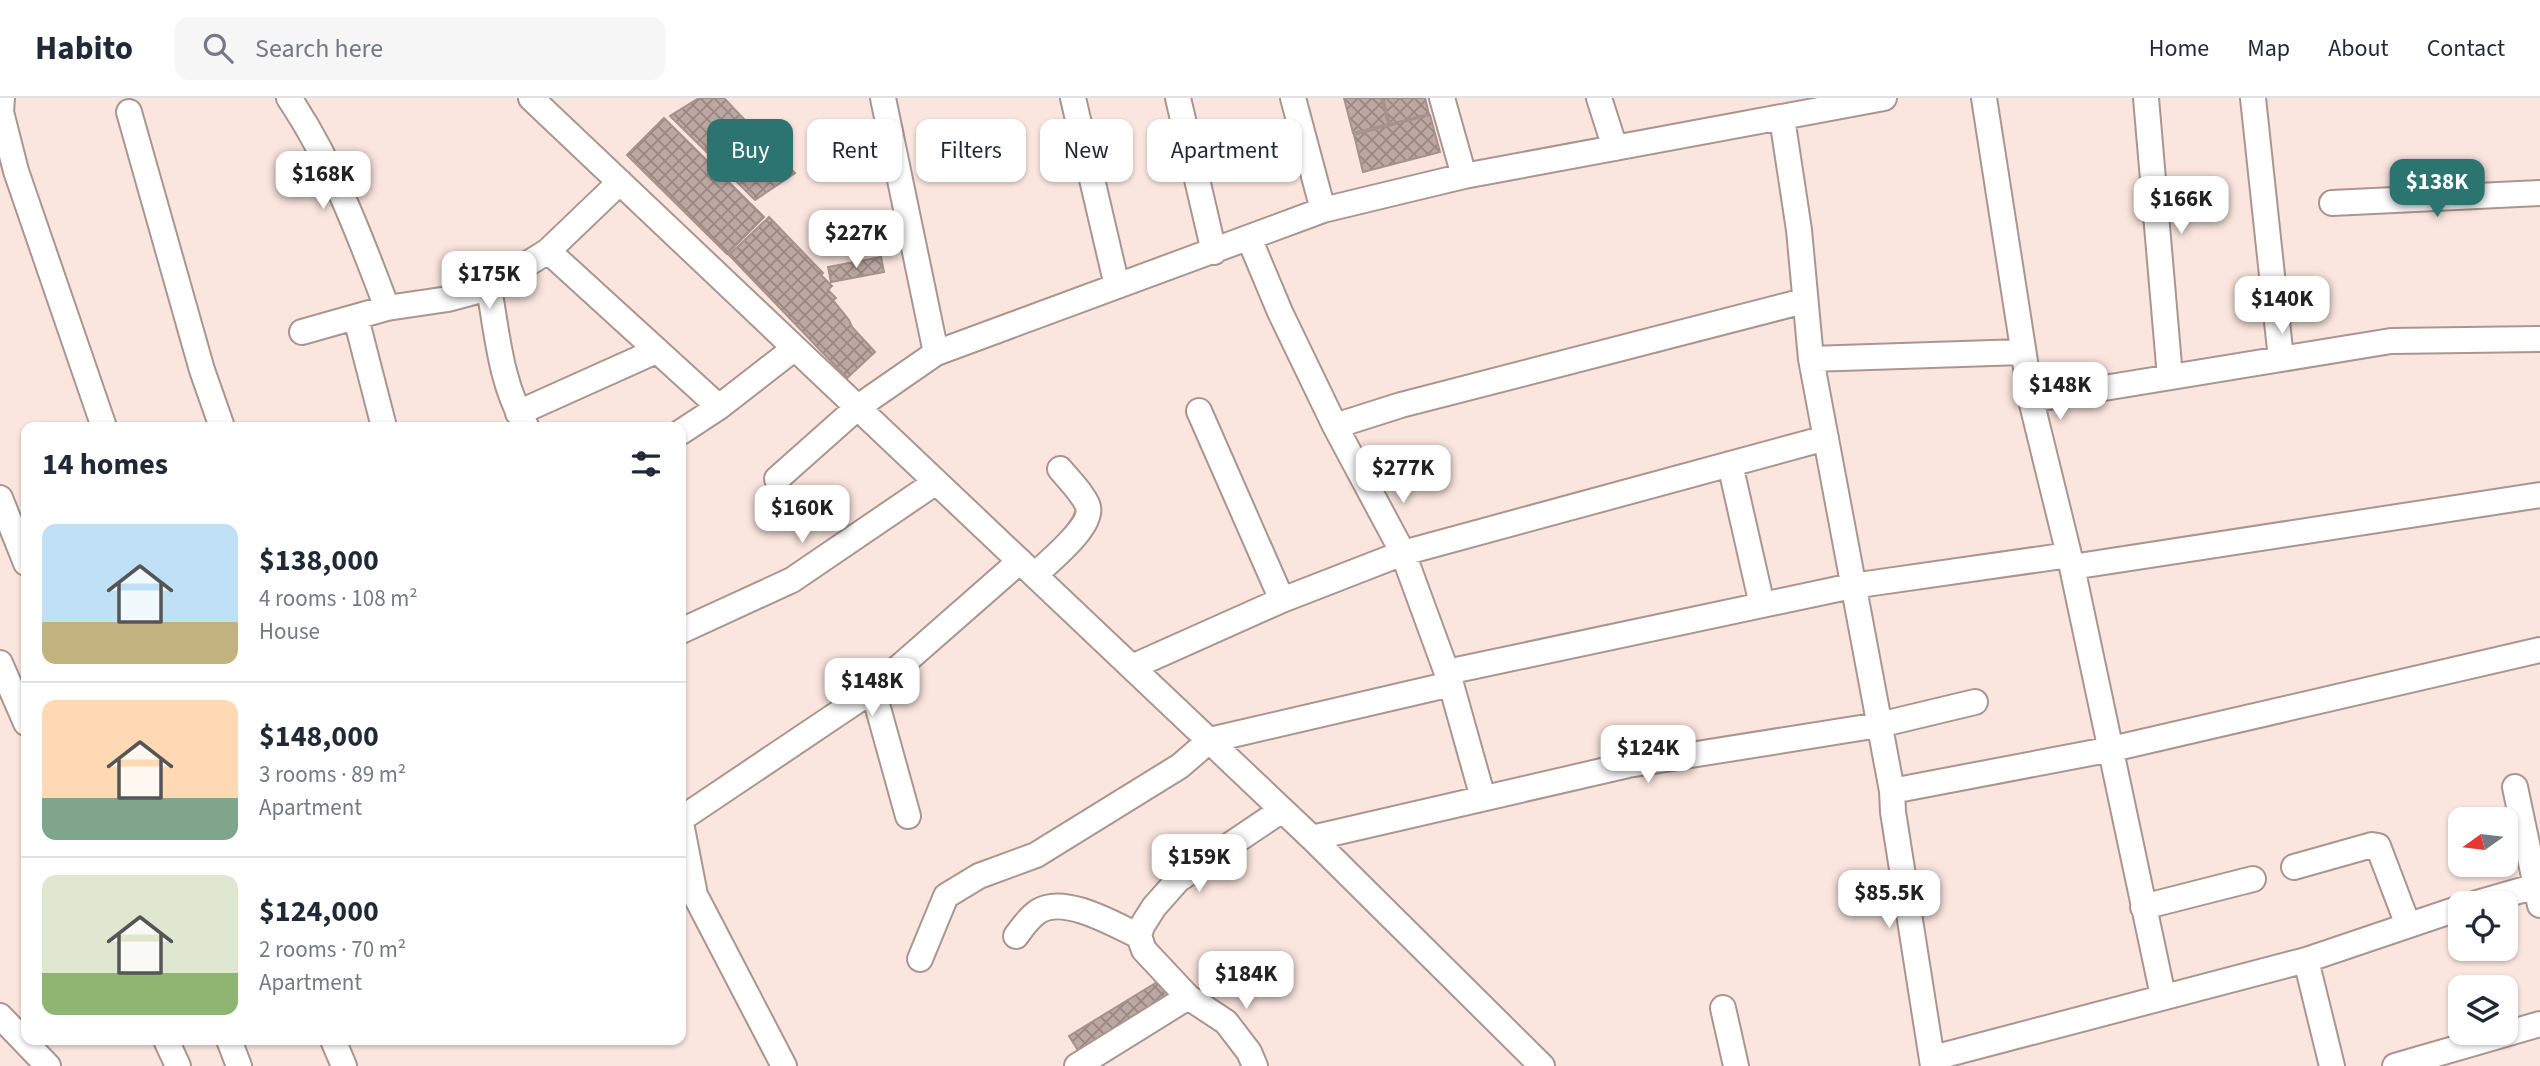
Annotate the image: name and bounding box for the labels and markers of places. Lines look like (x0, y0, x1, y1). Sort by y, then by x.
pin: $168K (274, 152, 372, 211)
pin: $138K (2388, 159, 2486, 219)
pin: $166K (2132, 176, 2230, 236)
pin: $227K (807, 211, 905, 270)
pin: $175K (440, 252, 538, 311)
pin: $140K (2233, 276, 2331, 336)
pin: $148K (2011, 362, 2109, 422)
pin: $277K (1354, 446, 1452, 505)
pin: $160K (753, 486, 851, 545)
pin: $148K (823, 658, 921, 718)
pin: $124K (1599, 726, 1697, 785)
pin: $159K (1150, 834, 1248, 894)
pin: $85.5K (1832, 870, 1946, 930)
pin: $184K (1197, 951, 1295, 1011)

